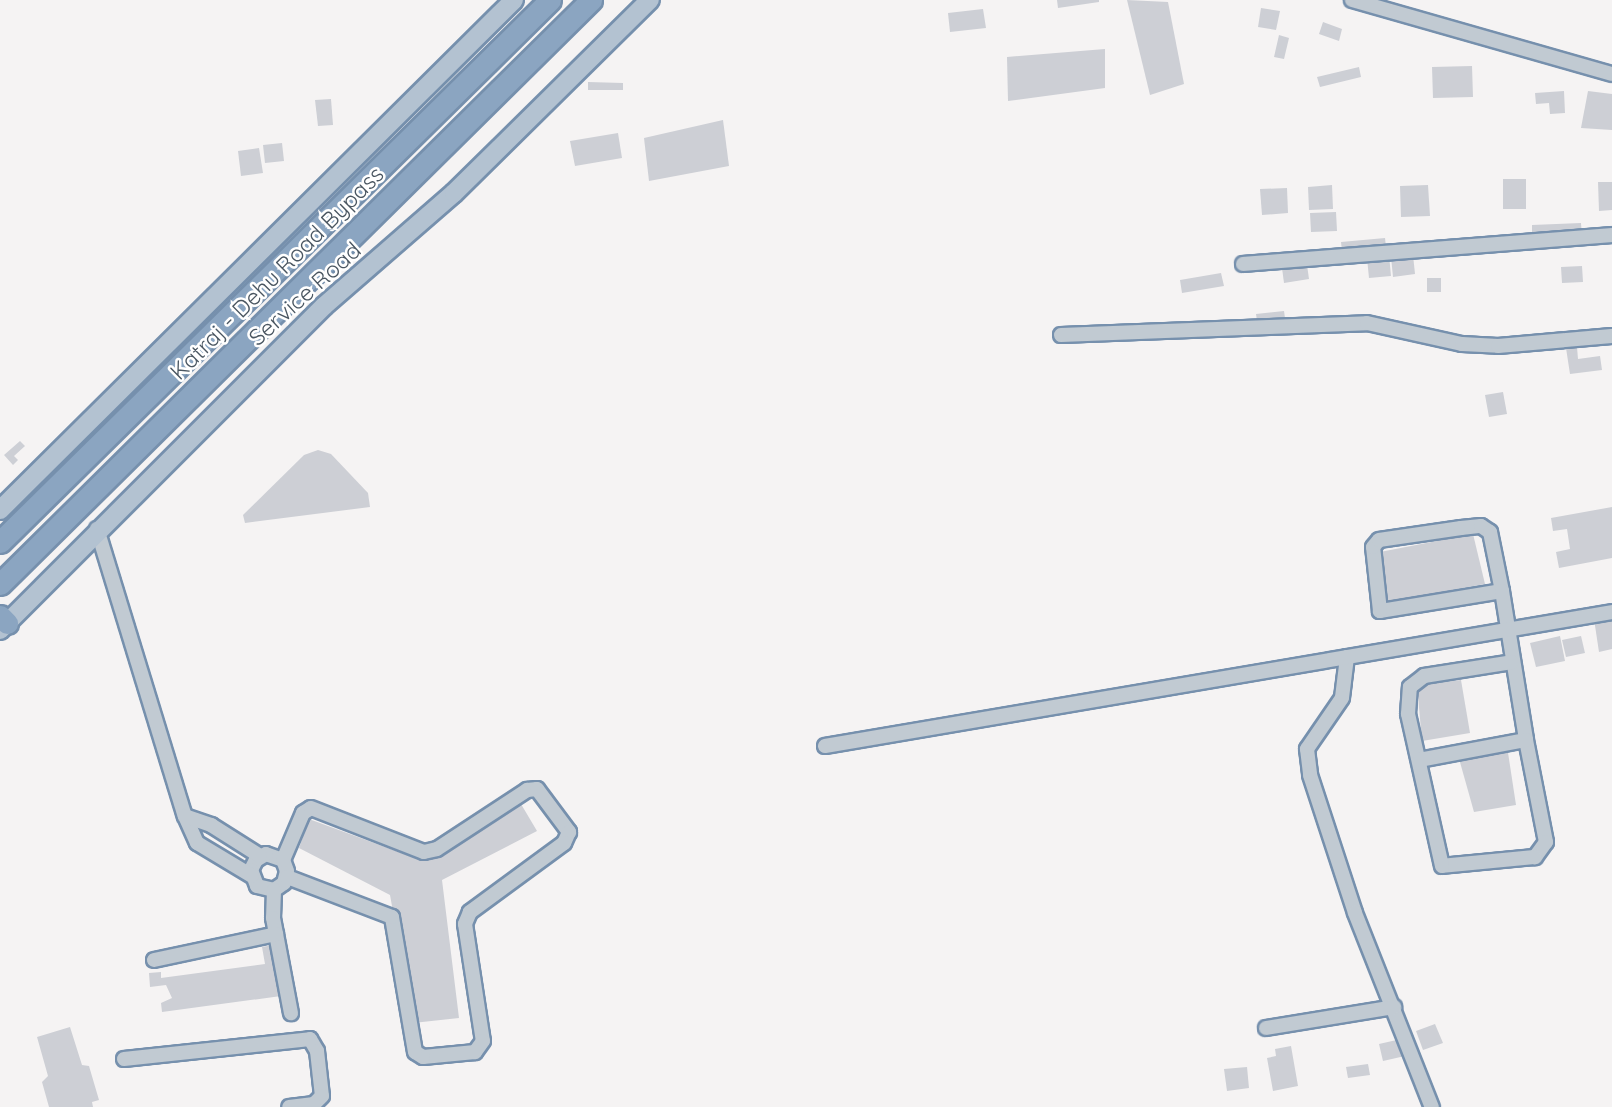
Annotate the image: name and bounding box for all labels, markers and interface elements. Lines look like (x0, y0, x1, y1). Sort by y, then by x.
street label: Katraj - Dehu Road Bypass (165, 161, 389, 385)
street label: Service Road (243, 236, 367, 352)

